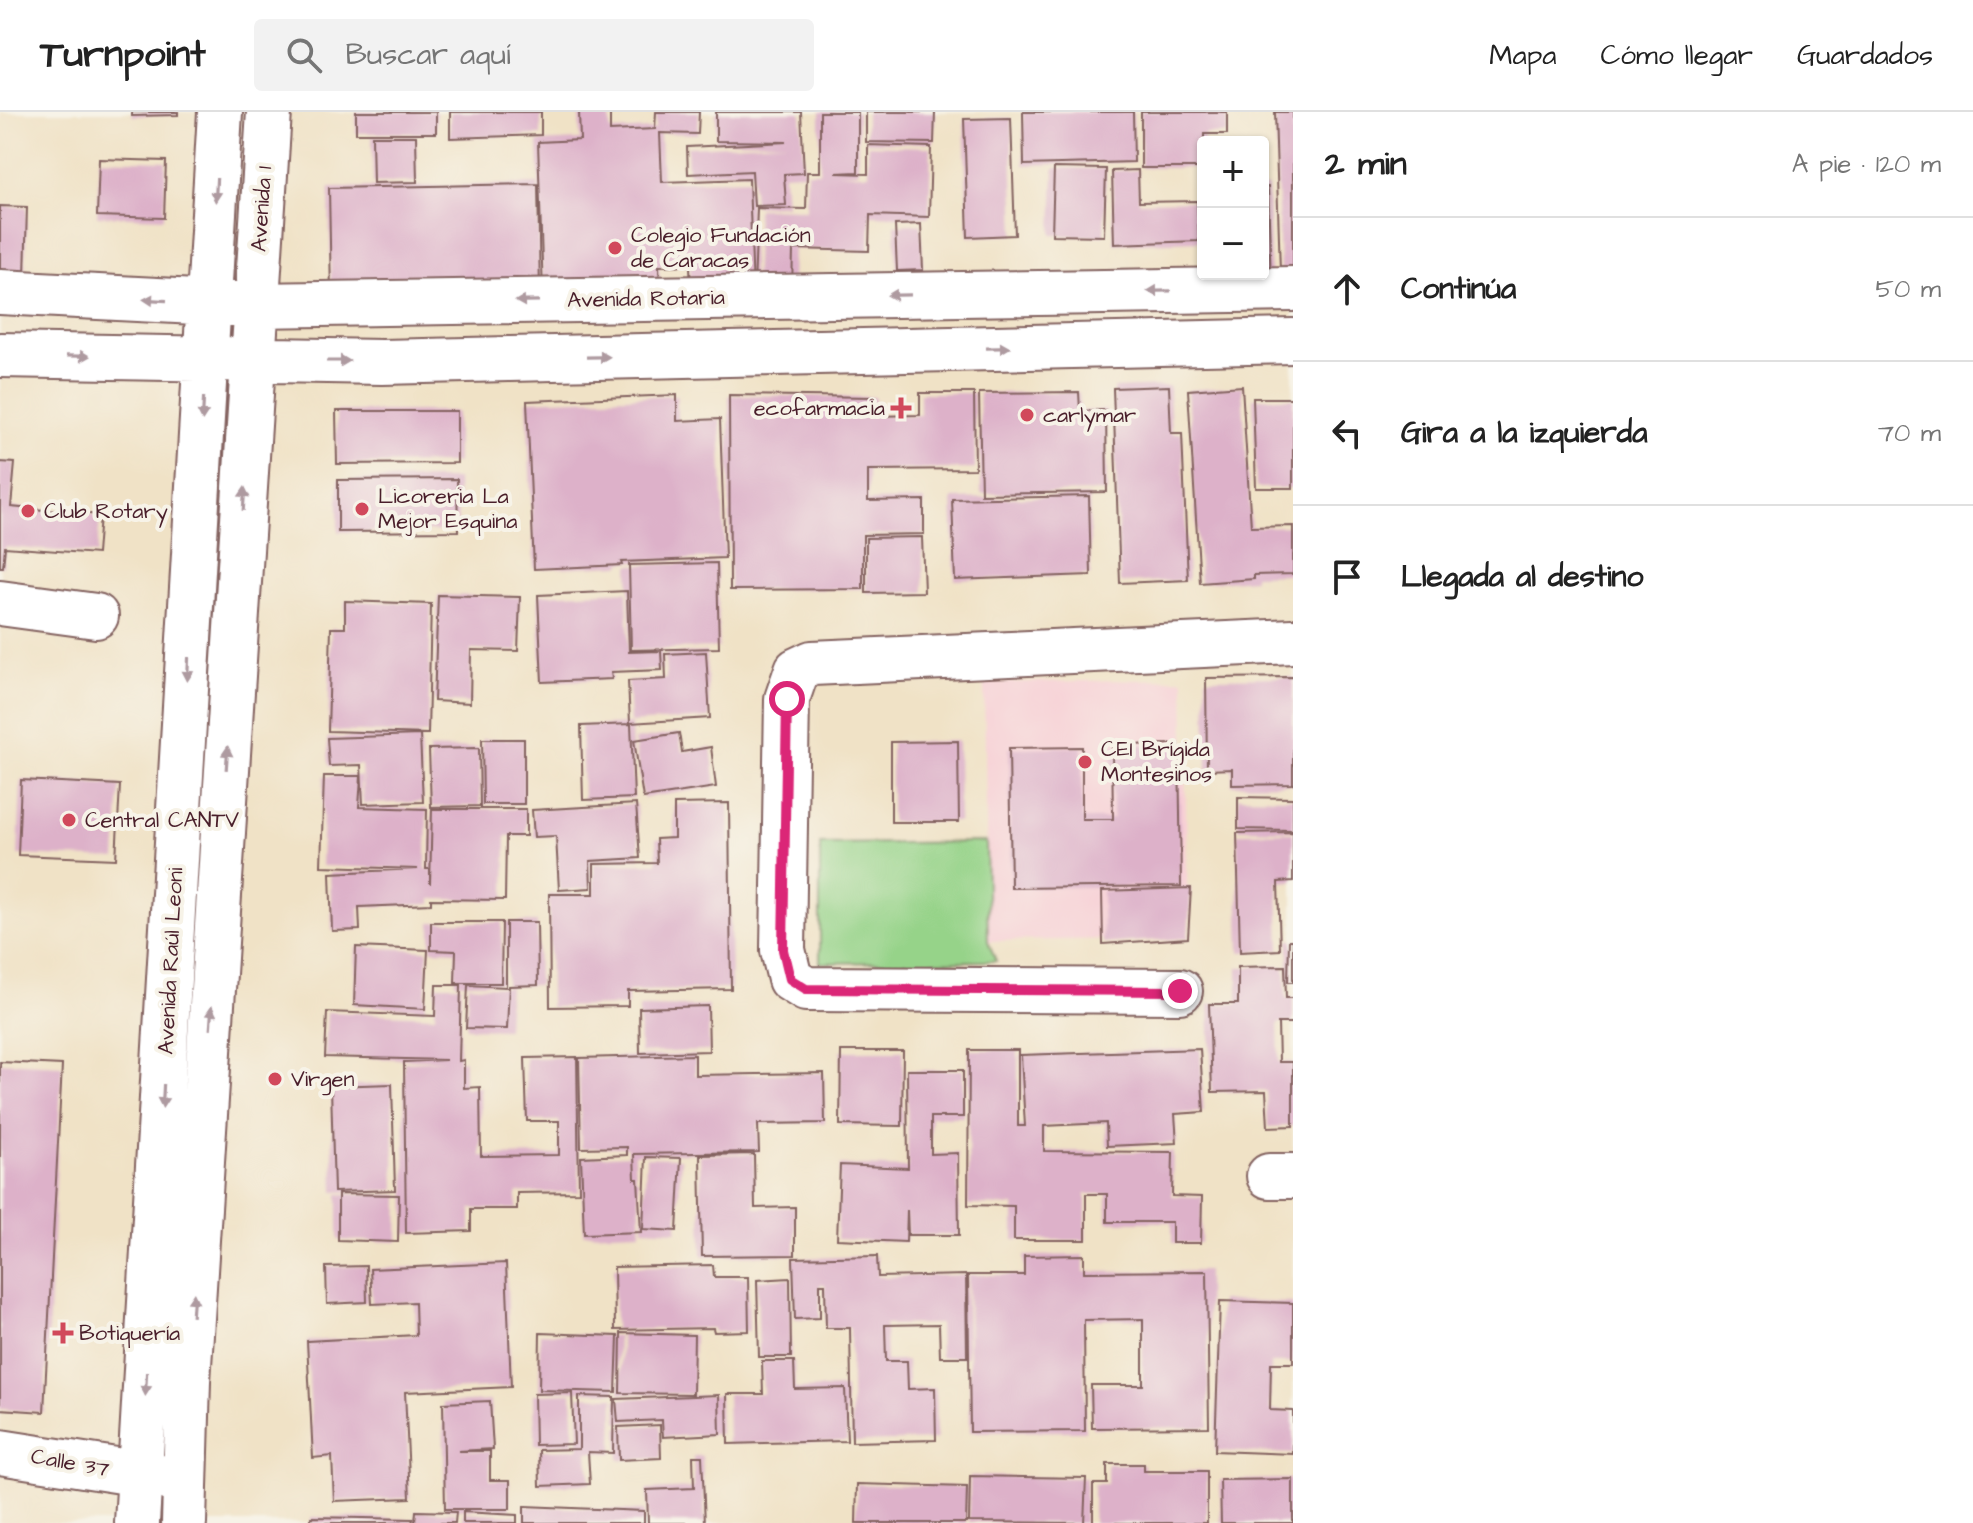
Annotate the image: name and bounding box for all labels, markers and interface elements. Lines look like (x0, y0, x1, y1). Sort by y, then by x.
search box (254, 19, 814, 91)
text: Turnpoint (40, 29, 206, 81)
icon: search (282, 33, 326, 77)
text: Buscar aquí (346, 34, 510, 76)
text: Mapa (1489, 36, 1557, 75)
text: Cómo llegar (1601, 36, 1753, 75)
text: Guardados (1797, 36, 1933, 75)
map controls (1197, 136, 1269, 280)
button: + (1197, 136, 1269, 208)
text: 2 min (1325, 140, 1407, 188)
text: A pie · 120 m (1792, 146, 1941, 182)
street label: Avenida 1 (244, 165, 280, 253)
one-way arrow (209, 178, 222, 203)
button: − (1197, 208, 1269, 280)
place label: Colegio Fundación de Caracas (631, 220, 811, 276)
marker: Colegio Fundación de Caracas (606, 239, 624, 257)
icon: ahead (1325, 267, 1369, 311)
text: Continúa (1401, 268, 1516, 310)
text: 50 m (1876, 271, 1941, 307)
street label: Avenida Rotaria (567, 282, 725, 316)
one-way arrow (1146, 285, 1171, 297)
one-way arrow (886, 289, 911, 301)
one-way arrow (142, 294, 167, 307)
one-way arrow (514, 295, 539, 307)
one-way arrow (986, 341, 1011, 354)
one-way arrow (66, 350, 91, 362)
one-way arrow (586, 350, 611, 363)
one-way arrow (326, 355, 351, 368)
place label: ecofarmacia (754, 393, 885, 424)
one-way arrow (196, 397, 209, 422)
marker: ecofarmacia (892, 399, 910, 417)
place label: carlymar (1043, 400, 1136, 432)
marker: carlymar (1018, 406, 1036, 424)
icon: left (1325, 411, 1369, 455)
text: Gira a la izquierda (1401, 412, 1647, 454)
text: 70 m (1878, 415, 1941, 451)
place label: Licoreria La Mejor Esquina (378, 481, 517, 537)
one-way arrow (238, 486, 251, 511)
place label: Club Rotary (44, 496, 168, 528)
marker: Licoreria La Mejor Esquina (353, 500, 371, 518)
marker: Club Rotary (19, 502, 37, 520)
icon: arrive (1325, 555, 1369, 599)
text: Llegada al destino (1401, 556, 1643, 598)
one-way arrow (181, 657, 194, 682)
route start (769, 681, 805, 717)
place label: CEI Brígida Montesinos (1101, 734, 1212, 790)
one-way arrow (221, 745, 234, 770)
marker: CEI Brígida Montesinos (1076, 753, 1094, 771)
place label: Central CANTV (85, 805, 239, 836)
marker: Central CANTV (60, 811, 78, 829)
street label: Avenida Raúl Leoni (151, 867, 191, 1055)
route end (1162, 973, 1198, 1009)
one-way arrow (205, 1005, 218, 1030)
place label: Virgen (291, 1064, 355, 1096)
marker: Virgen (266, 1070, 284, 1088)
one-way arrow (156, 1084, 169, 1109)
one-way arrow (187, 1292, 200, 1317)
place label: Botiquería (79, 1318, 180, 1349)
marker: Botiquería (54, 1324, 72, 1342)
one-way arrow (139, 1372, 152, 1397)
street label: Calle 37 (28, 1441, 112, 1485)

